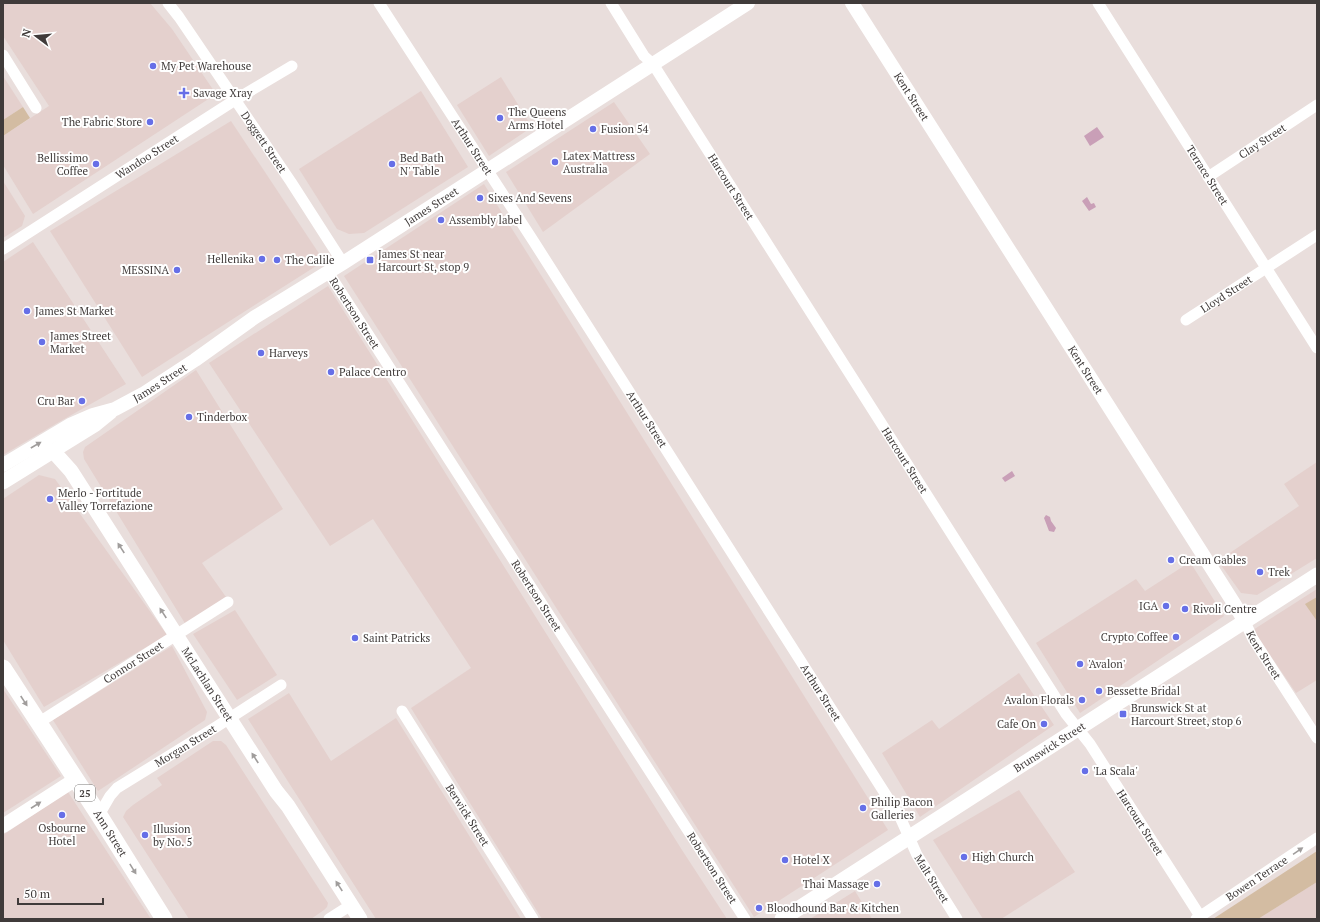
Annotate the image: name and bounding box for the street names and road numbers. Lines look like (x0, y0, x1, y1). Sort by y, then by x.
street label: Kent Street (891, 70, 932, 124)
street label: Doggett Street (238, 109, 290, 176)
street label: Arthur Street (448, 115, 496, 178)
street label: Clay Street (1236, 121, 1288, 162)
street label: Wandoo Street (113, 131, 181, 182)
street label: Terrace Street (1183, 143, 1232, 208)
street label: Harcourt Street (705, 151, 757, 222)
street label: James Street (402, 184, 461, 229)
street label: Lloyd Street (1198, 272, 1255, 316)
street label: Robertson Street (326, 275, 383, 352)
street label: Kent Street (1065, 343, 1106, 397)
street label: James Street (131, 360, 189, 405)
street label: Arthur Street (623, 388, 670, 450)
street label: Harcourt Street (879, 425, 931, 496)
street label: Robertson Street (508, 557, 565, 634)
street label: Kent Street (1243, 629, 1284, 682)
street label: Connor Street (101, 638, 166, 687)
street label: McLachlan Street (179, 645, 237, 724)
street label: Arthur Street (797, 661, 844, 724)
street label: Brunswick Street (1011, 719, 1088, 775)
street label: Morgan Street (152, 722, 219, 770)
street label: Berwick Street (443, 781, 492, 849)
road number: 25 (75, 785, 95, 801)
street label: Harcourt Street (1114, 787, 1166, 858)
street label: Ann Street (90, 807, 130, 859)
street label: Robertson Street (684, 830, 740, 906)
street label: Malt Street (911, 852, 952, 906)
street label: Bowen Terrace (1223, 852, 1291, 904)

